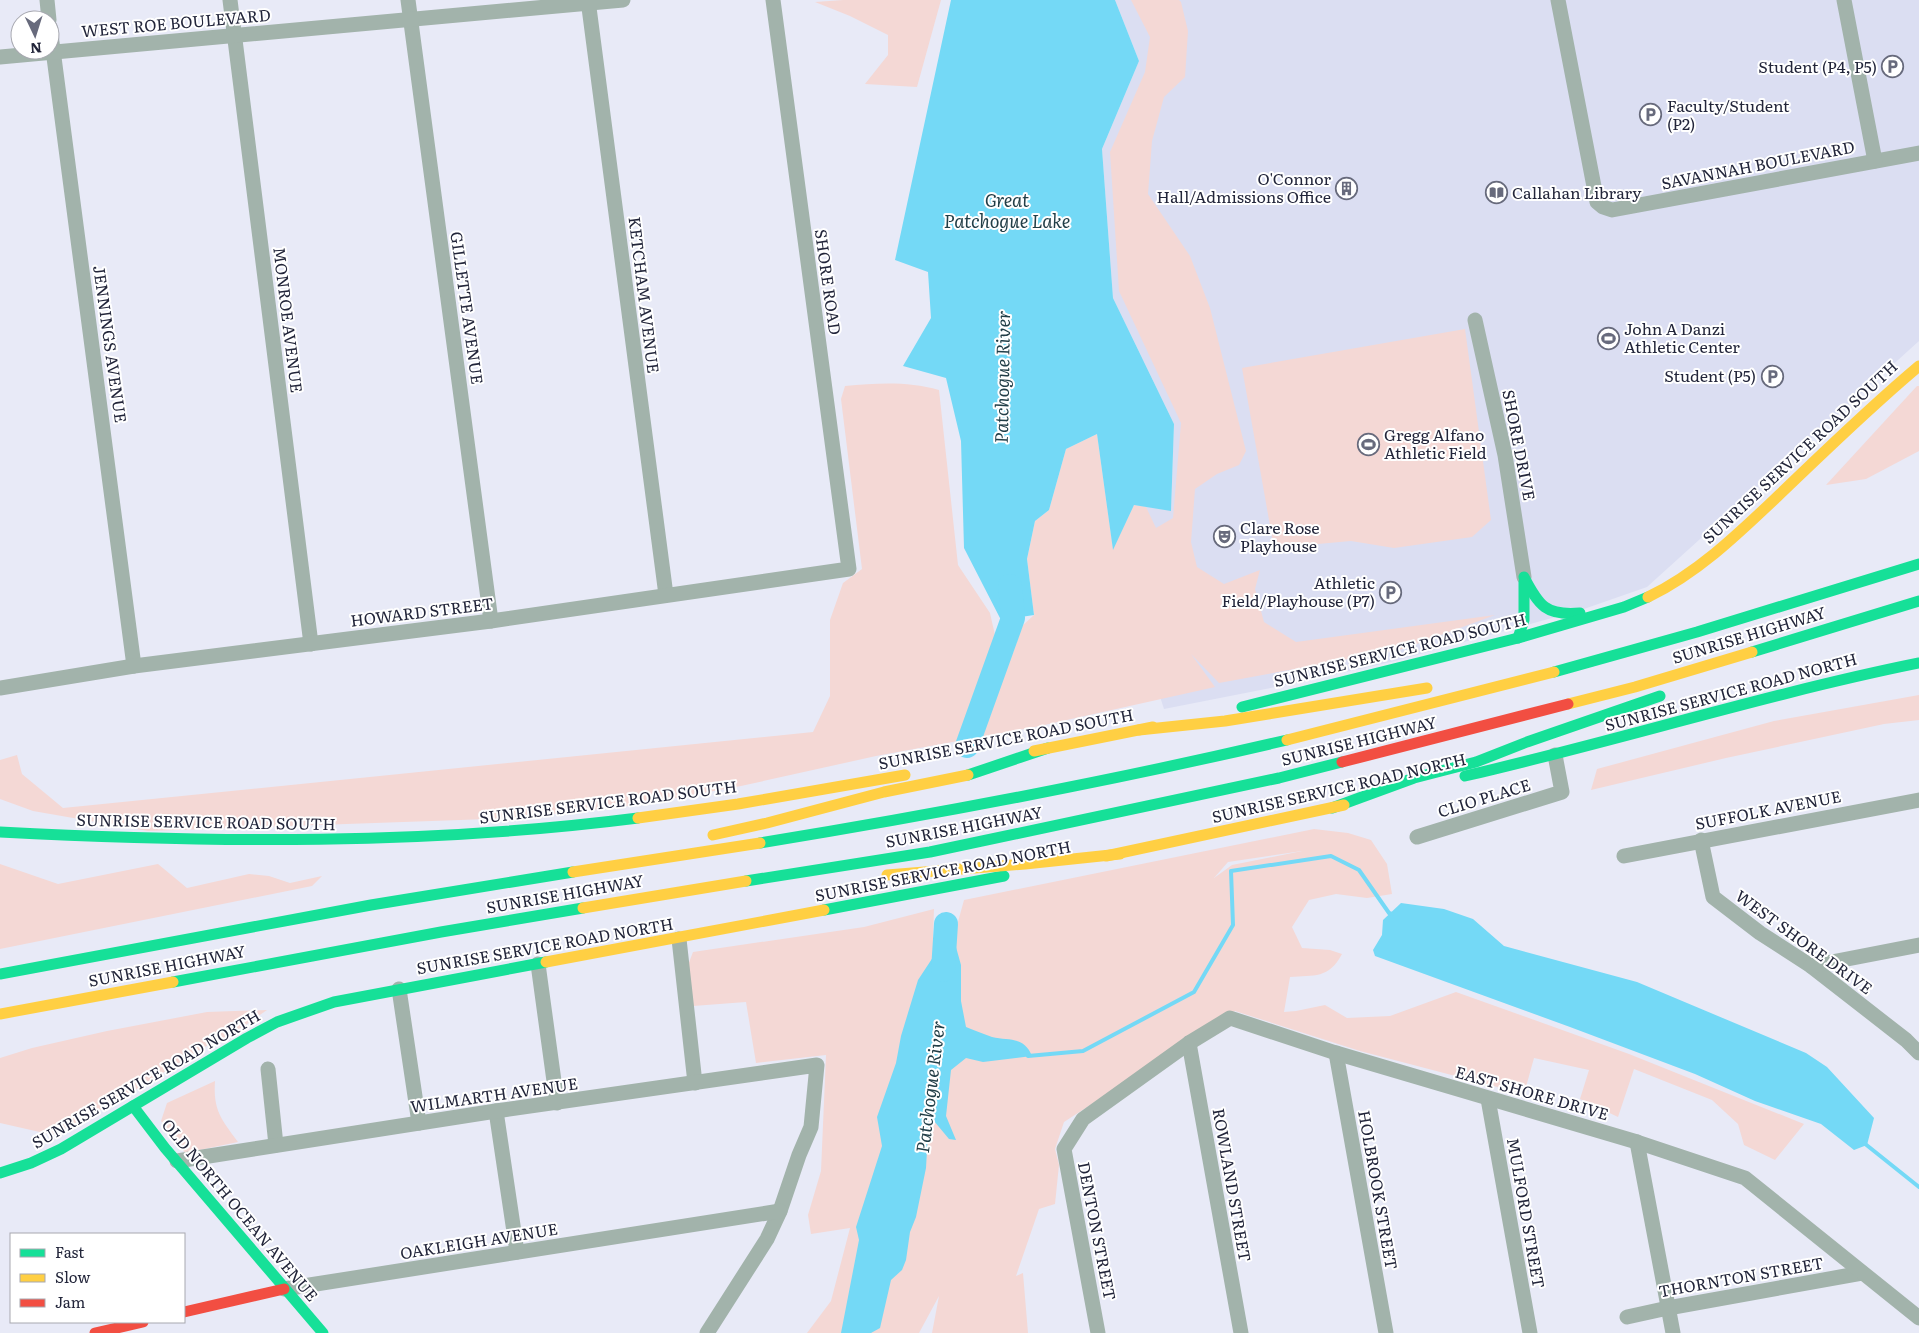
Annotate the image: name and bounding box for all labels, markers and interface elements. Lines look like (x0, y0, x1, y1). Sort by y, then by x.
street label: WEST ROE BOULEVARD (80, 2, 272, 42)
north arrow (10, 10, 60, 60)
text: N (29, 39, 43, 59)
place label: Student (P4, P5) (1758, 54, 1877, 78)
parking icon: Student (P4, P5) (1881, 55, 1905, 79)
place label: Faculty/Student (P2) (1667, 93, 1790, 135)
parking icon: Faculty/Student (P2) (1639, 103, 1663, 127)
street label: SAVANNAH BOULEVARD (1659, 133, 1857, 195)
place label: O'Connor Hall/Admissions Office (1157, 166, 1331, 208)
building icon: O'Connor Hall/Admissions Office (1335, 176, 1359, 200)
place label: Callahan Library (1512, 180, 1642, 204)
library icon: Callahan Library (1484, 181, 1508, 205)
water label: Great Patchogue Lake (944, 186, 1070, 234)
street label: KETCHAM AVENUE (623, 215, 667, 375)
street label: SHORE ROAD (810, 227, 848, 336)
street label: GILLETTE AVENUE (445, 230, 491, 386)
street label: MONROE AVENUE (268, 246, 310, 394)
street label: JENNINGS AVENUE (88, 264, 134, 424)
water label: Patchogue River (987, 310, 1016, 444)
place label: John A Danzi Athletic Center (1624, 316, 1740, 358)
sports icon: John A Danzi Athletic Center (1596, 326, 1620, 350)
street label: SUNRISE SERVICE ROAD SOUTH (1696, 354, 1902, 548)
place label: Student (P5) (1664, 363, 1756, 387)
parking icon: Student (P5) (1760, 364, 1784, 388)
street label: SHORE DRIVE (1497, 387, 1542, 502)
place label: Gregg Alfano Athletic Field (1384, 422, 1487, 464)
sports icon: Gregg Alfano Athletic Field (1356, 432, 1380, 456)
place label: Clare Rose Playhouse (1240, 515, 1320, 557)
theatre icon: Clare Rose Playhouse (1212, 525, 1236, 549)
place label: Athletic Field/Playhouse (P7) (1221, 570, 1375, 612)
parking icon: Athletic Field/Playhouse (P7) (1379, 580, 1403, 604)
street label: HOWARD STREET (349, 590, 495, 632)
street label: SUNRISE HIGHWAY (1669, 599, 1829, 669)
street label: SUNRISE SERVICE ROAD SOUTH (1271, 606, 1529, 692)
street label: SUNRISE SERVICE ROAD NORTH (1602, 646, 1860, 736)
street label: SUNRISE SERVICE ROAD SOUTH (876, 701, 1135, 775)
street label: SUNRISE HIGHWAY (1278, 709, 1440, 771)
street label: SUNRISE SERVICE ROAD NORTH (1209, 746, 1468, 828)
street label: CLIO PLACE (1434, 772, 1533, 823)
street label: SUNRISE SERVICE ROAD SOUTH (478, 773, 738, 829)
street label: SUFFOLK AVENUE (1693, 783, 1843, 835)
street label: SUNRISE HIGHWAY (883, 799, 1045, 853)
street label: SUNRISE SERVICE ROAD SOUTH (76, 807, 336, 835)
street label: SUNRISE SERVICE ROAD NORTH (813, 833, 1073, 907)
street label: SUNRISE HIGHWAY (484, 867, 646, 919)
street label: WEST SHORE DRIVE (1731, 883, 1878, 999)
street label: SUNRISE SERVICE ROAD NORTH (415, 911, 675, 979)
street label: SUNRISE HIGHWAY (86, 938, 248, 992)
street label: SUNRISE SERVICE ROAD NORTH (27, 1003, 264, 1154)
water label: Patchogue River (908, 1019, 951, 1154)
street label: EAST SHORE DRIVE (1453, 1059, 1612, 1125)
street label: WILMARTH AVENUE (408, 1070, 579, 1118)
street label: ROWLAND STREET (1208, 1106, 1258, 1264)
street label: HOLBROOK STREET (1353, 1108, 1405, 1272)
street label: OLD NORTH OCEAN AVENUE (157, 1113, 325, 1306)
street label: MULFORD STREET (1502, 1136, 1552, 1290)
street label: DENTON STREET (1073, 1160, 1123, 1302)
street label: OAKLEIGH AVENUE (398, 1216, 559, 1264)
legend (10, 1233, 185, 1323)
text: Fast (55, 1240, 84, 1263)
street label: THORNTON STREET (1656, 1250, 1825, 1302)
text: Slow (55, 1265, 90, 1288)
text: Jam (55, 1290, 86, 1313)

